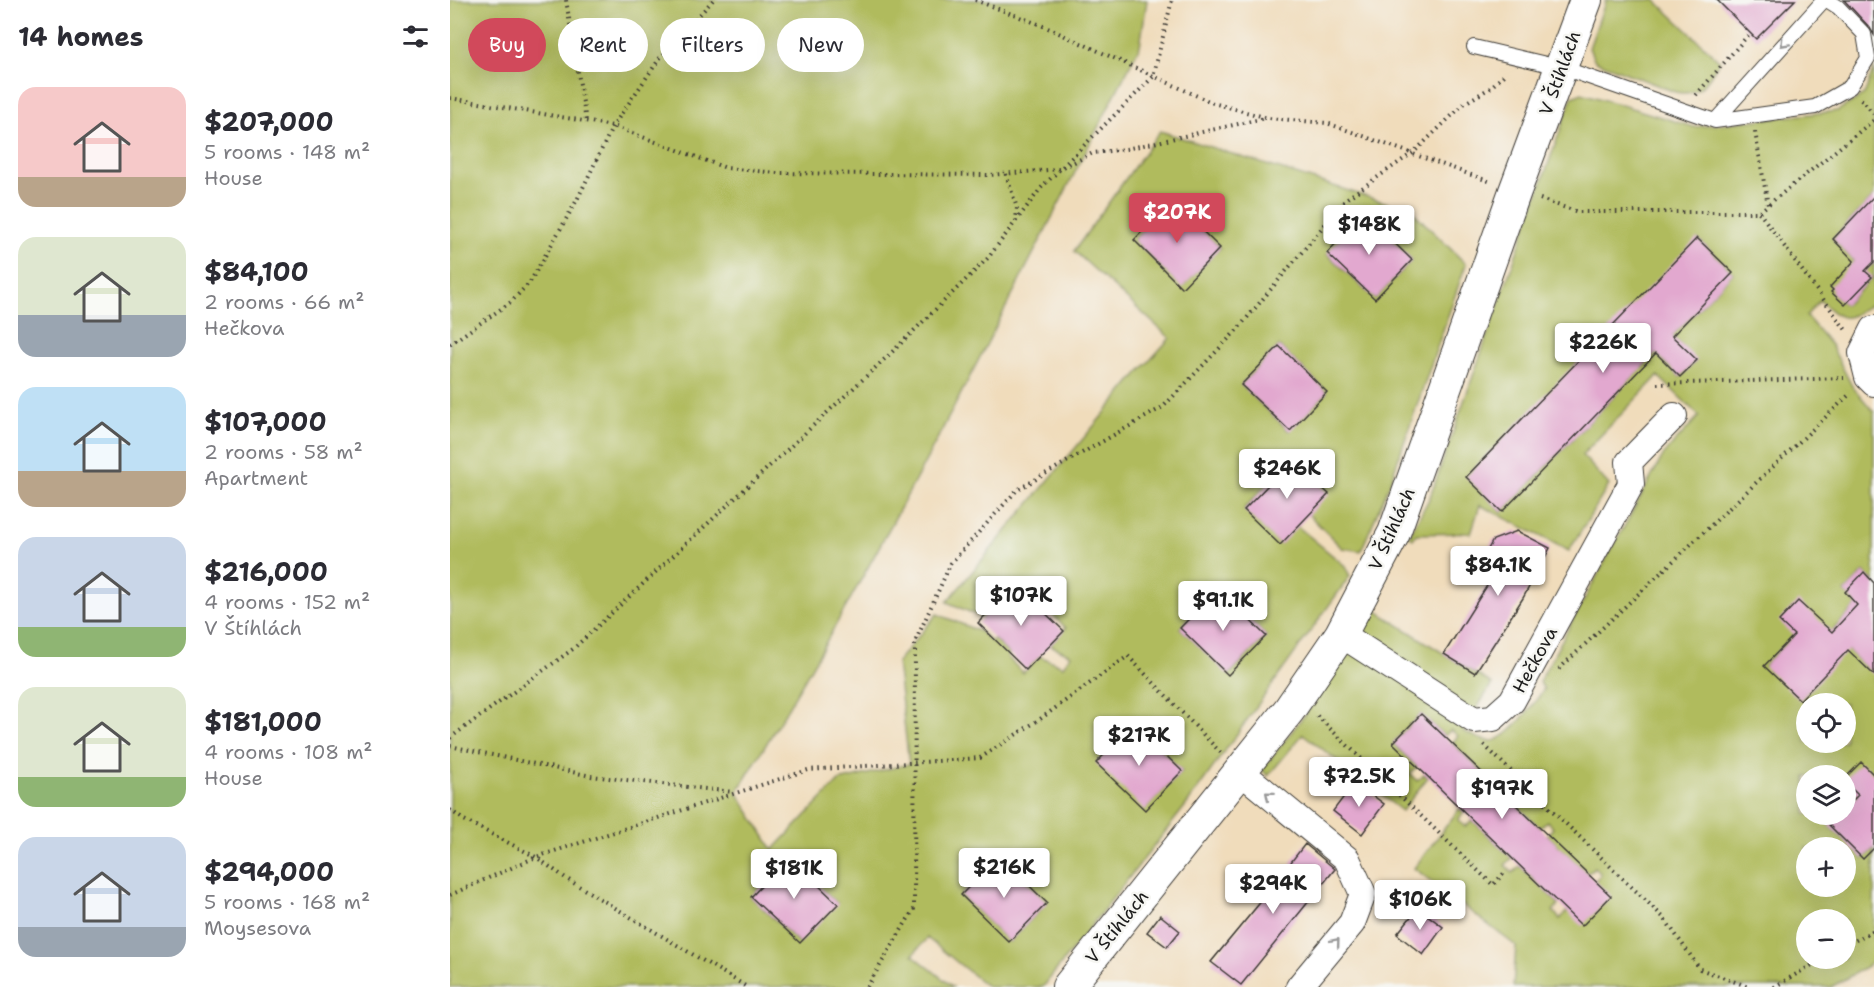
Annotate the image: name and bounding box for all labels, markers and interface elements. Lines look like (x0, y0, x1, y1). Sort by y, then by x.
chip: Buy (468, 18, 546, 72)
chip: Rent (558, 18, 648, 72)
chip: Filters (660, 18, 765, 72)
chip: New (777, 18, 864, 72)
text: 14 homes (18, 19, 144, 54)
icon: filters (399, 20, 432, 53)
street label: V Štíhlách (1534, 27, 1586, 119)
one-way arrow (1781, 35, 1792, 46)
text: $207,000 (204, 104, 334, 139)
icon: home (66, 111, 138, 183)
text: 5 rooms · 148 m² (204, 139, 370, 165)
text: House (204, 165, 263, 191)
pin: $207K (1135, 193, 1219, 244)
text: $207K (1143, 199, 1211, 225)
pin: $148K (1327, 205, 1411, 256)
text: $148K (1337, 211, 1401, 237)
text: $84,100 (204, 254, 309, 289)
icon: home (66, 261, 138, 333)
text: 2 rooms · 66 m² (204, 289, 365, 315)
text: Hečkova (204, 315, 284, 341)
pin: $226K (1561, 323, 1645, 374)
text: $226K (1569, 329, 1637, 355)
text: $107,000 (204, 404, 327, 439)
icon: home (66, 411, 138, 483)
text: 2 rooms · 58 m² (204, 439, 363, 465)
pin: $246K (1245, 449, 1329, 500)
text: $246K (1253, 455, 1321, 481)
text: Apartment (204, 465, 308, 491)
street label: V Štíhlách (1363, 484, 1421, 574)
pin: $84.1K (1449, 546, 1547, 597)
text: $84.1K (1464, 552, 1532, 578)
text: $216,000 (204, 554, 328, 589)
icon: home (66, 561, 138, 633)
pin: $107K (979, 576, 1063, 627)
pin: $91.1K (1174, 581, 1272, 632)
text: $107K (990, 582, 1052, 608)
text: $91.1K (1192, 587, 1254, 613)
text: 4 rooms · 152 m² (204, 589, 370, 615)
text: V Štíhlách (204, 615, 302, 641)
street label: Hečkova (1507, 623, 1563, 697)
map controls (1796, 693, 1856, 969)
button: locate (1796, 693, 1856, 753)
text: $181,000 (204, 704, 322, 739)
icon: home (66, 711, 138, 783)
pin: $217K (1097, 716, 1181, 767)
text: $217K (1108, 722, 1170, 748)
text: 4 rooms · 108 m² (204, 739, 373, 765)
pin: $72.5K (1310, 757, 1408, 808)
text: $72.5K (1323, 763, 1395, 789)
text: House (204, 765, 263, 791)
button: layers (1796, 765, 1856, 825)
pin: $197K (1460, 769, 1544, 820)
text: $197K (1470, 775, 1534, 801)
one-way arrow (1265, 791, 1276, 802)
button: + (1796, 837, 1856, 897)
pin: $216K (962, 848, 1046, 899)
pin: $181K (752, 849, 836, 900)
text: $294,000 (204, 854, 334, 889)
text: $216K (973, 854, 1035, 880)
text: $181K (765, 855, 823, 881)
icon: home (66, 861, 138, 933)
pin: $294K (1231, 864, 1315, 915)
text: $294K (1239, 870, 1307, 896)
pin: $106K (1378, 880, 1462, 931)
street label: V Štíhlách (1080, 885, 1154, 969)
text: $106K (1388, 886, 1452, 912)
text: 5 rooms · 168 m² (204, 889, 370, 915)
button: − (1796, 909, 1856, 969)
text: Moysesova (204, 915, 311, 941)
one-way arrow (1329, 938, 1340, 949)

